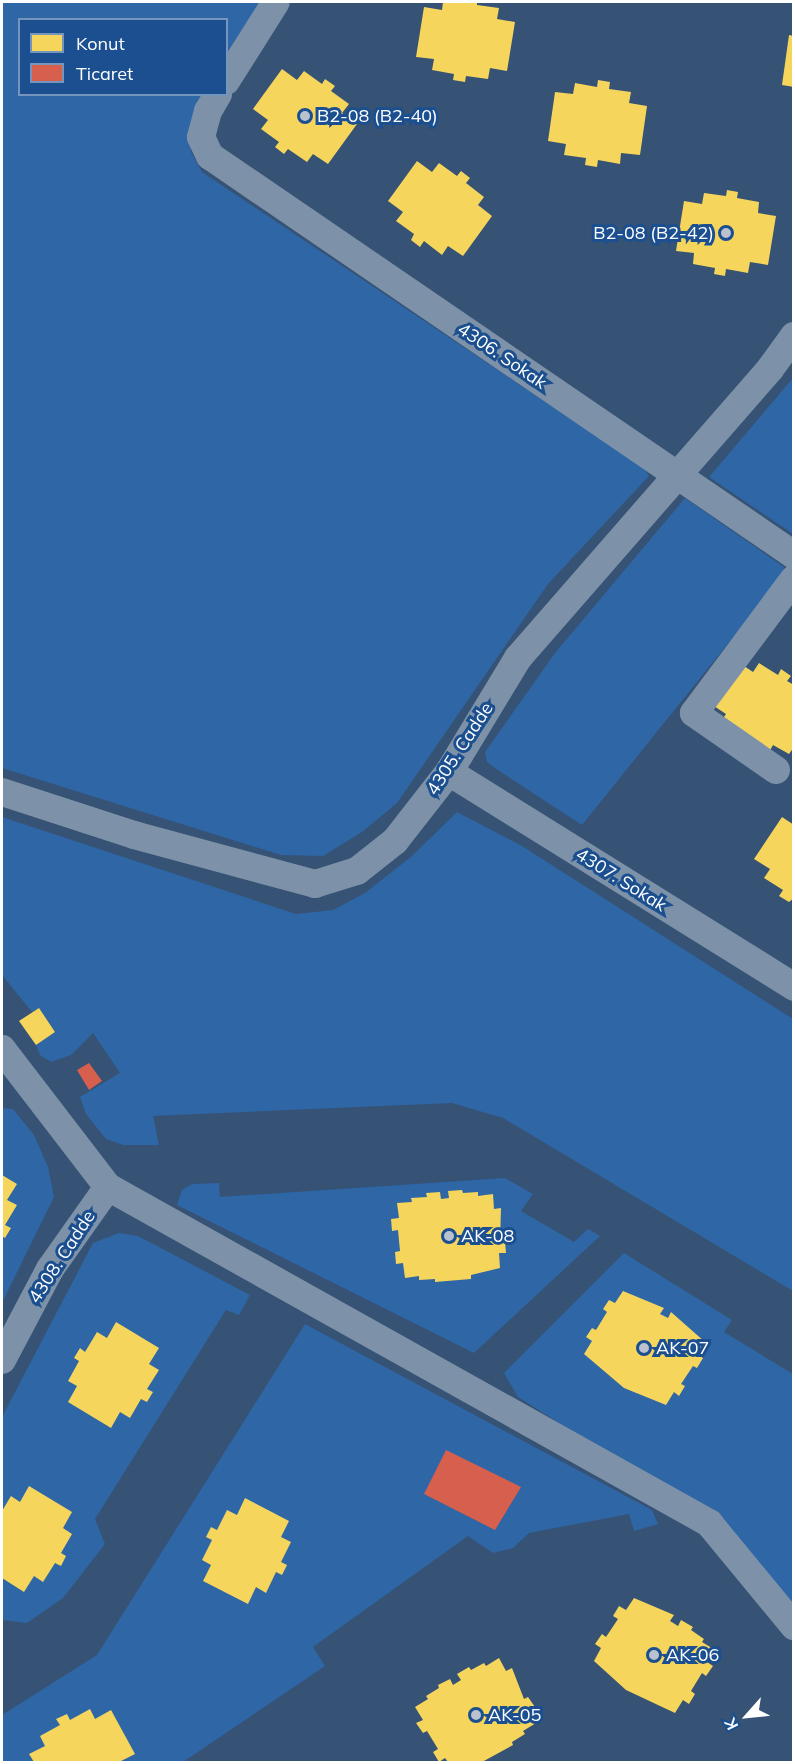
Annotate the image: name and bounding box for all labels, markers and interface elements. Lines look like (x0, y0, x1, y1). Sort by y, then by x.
legend (18, 18, 228, 96)
text: Konut (76, 32, 125, 55)
text: Ticaret (76, 62, 133, 85)
place label: B2-08 (B2-40) (317, 105, 438, 127)
marker: B2-08 (B2-40) (298, 109, 312, 123)
place label: B2-08 (B2-42) (593, 222, 714, 244)
marker: B2-08 (B2-42) (719, 226, 733, 240)
street label: 4306. Sokak (453, 318, 551, 394)
street label: 4305. Cadde (422, 699, 498, 799)
street label: 4307. Sokak (572, 844, 670, 916)
street label: 4308. Cadde (24, 1207, 100, 1307)
place label: AK-08 (461, 1225, 514, 1247)
marker: AK-08 (442, 1229, 456, 1243)
place label: AK-07 (656, 1337, 709, 1359)
marker: AK-07 (637, 1341, 651, 1355)
place label: AK-06 (666, 1644, 719, 1666)
marker: AK-06 (647, 1648, 661, 1662)
north arrow (717, 1686, 777, 1746)
place label: AK-05 (488, 1704, 541, 1726)
marker: AK-05 (469, 1708, 483, 1722)
text: K (720, 1715, 742, 1733)

